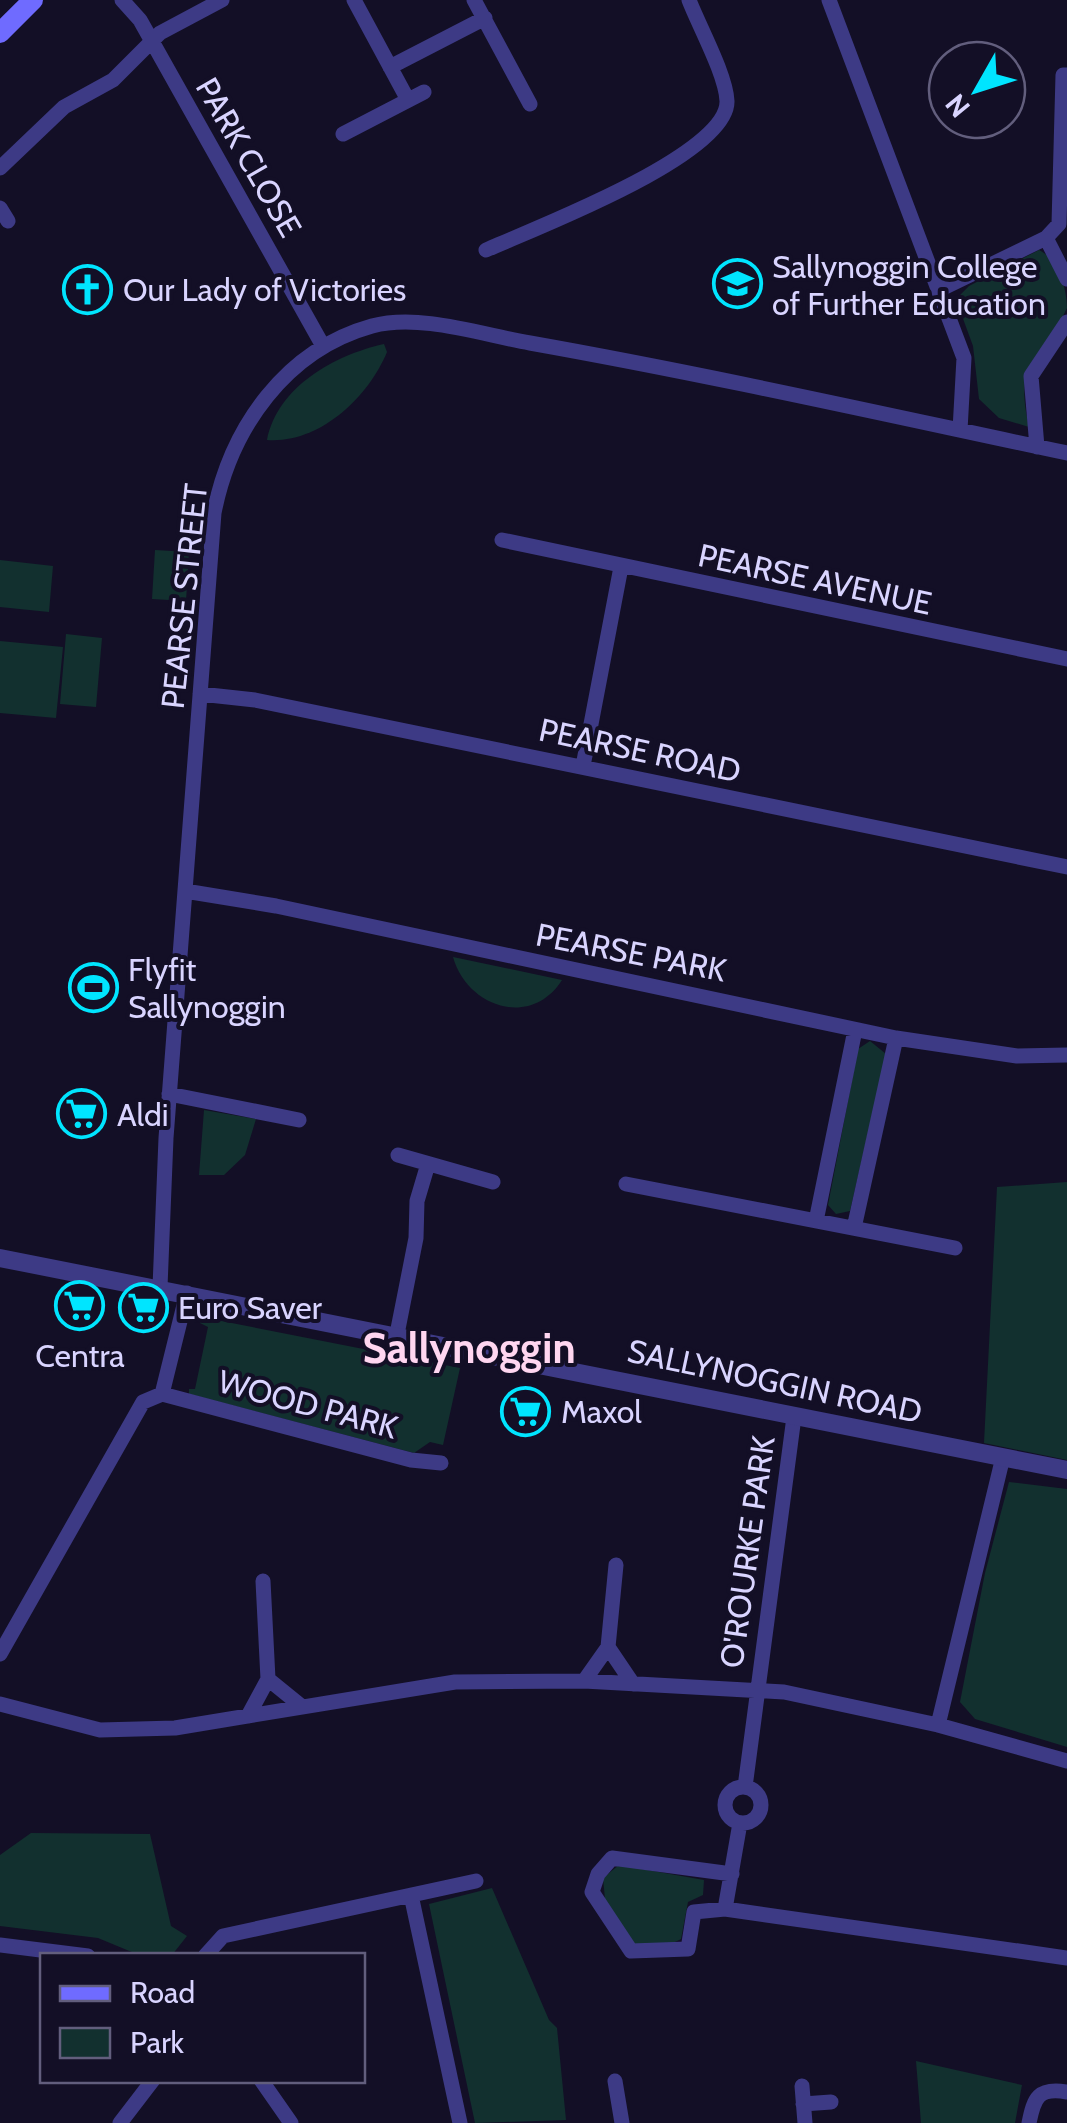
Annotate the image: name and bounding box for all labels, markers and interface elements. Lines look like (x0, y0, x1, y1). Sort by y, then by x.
north arrow (927, 40, 1027, 140)
street label: PARK CLOSE (188, 70, 310, 244)
text: N (938, 87, 977, 124)
place label: Sallynoggin College of Further Education (772, 247, 1046, 323)
school or university icon: Sallynoggin College of Further Education (711, 258, 763, 310)
church icon: Our Lady of Victories (62, 263, 114, 315)
place label: Our Lady of Victories (123, 270, 406, 309)
street label: PEARSE STREET (153, 481, 215, 711)
street label: PEARSE AVENUE (695, 535, 935, 623)
street label: PEARSE ROAD (536, 710, 744, 790)
street label: PEARSE PARK (533, 914, 729, 990)
place label: Flyfit Sallynoggin (128, 950, 286, 1026)
sports icon: Flyfit Sallynoggin (67, 961, 119, 1013)
supermarket icon: Aldi (56, 1088, 108, 1140)
place label: Aldi (117, 1095, 168, 1134)
supermarket icon: Centra (54, 1279, 106, 1331)
supermarket icon: Euro Saver (117, 1281, 169, 1333)
place label: Euro Saver (178, 1288, 323, 1327)
district label: Sallynoggin (362, 1322, 576, 1374)
street label: SALLYNOGGIN ROAD (624, 1331, 926, 1431)
place label: Centra (35, 1336, 125, 1375)
street label: WOOD PARK (214, 1361, 402, 1447)
supermarket icon: Maxol (500, 1385, 552, 1437)
place label: Maxol (561, 1392, 642, 1431)
street label: O'ROURKE PARK (711, 1434, 783, 1670)
legend (40, 1953, 365, 2083)
text: Road (130, 1974, 195, 2011)
text: Park (130, 2024, 185, 2061)

